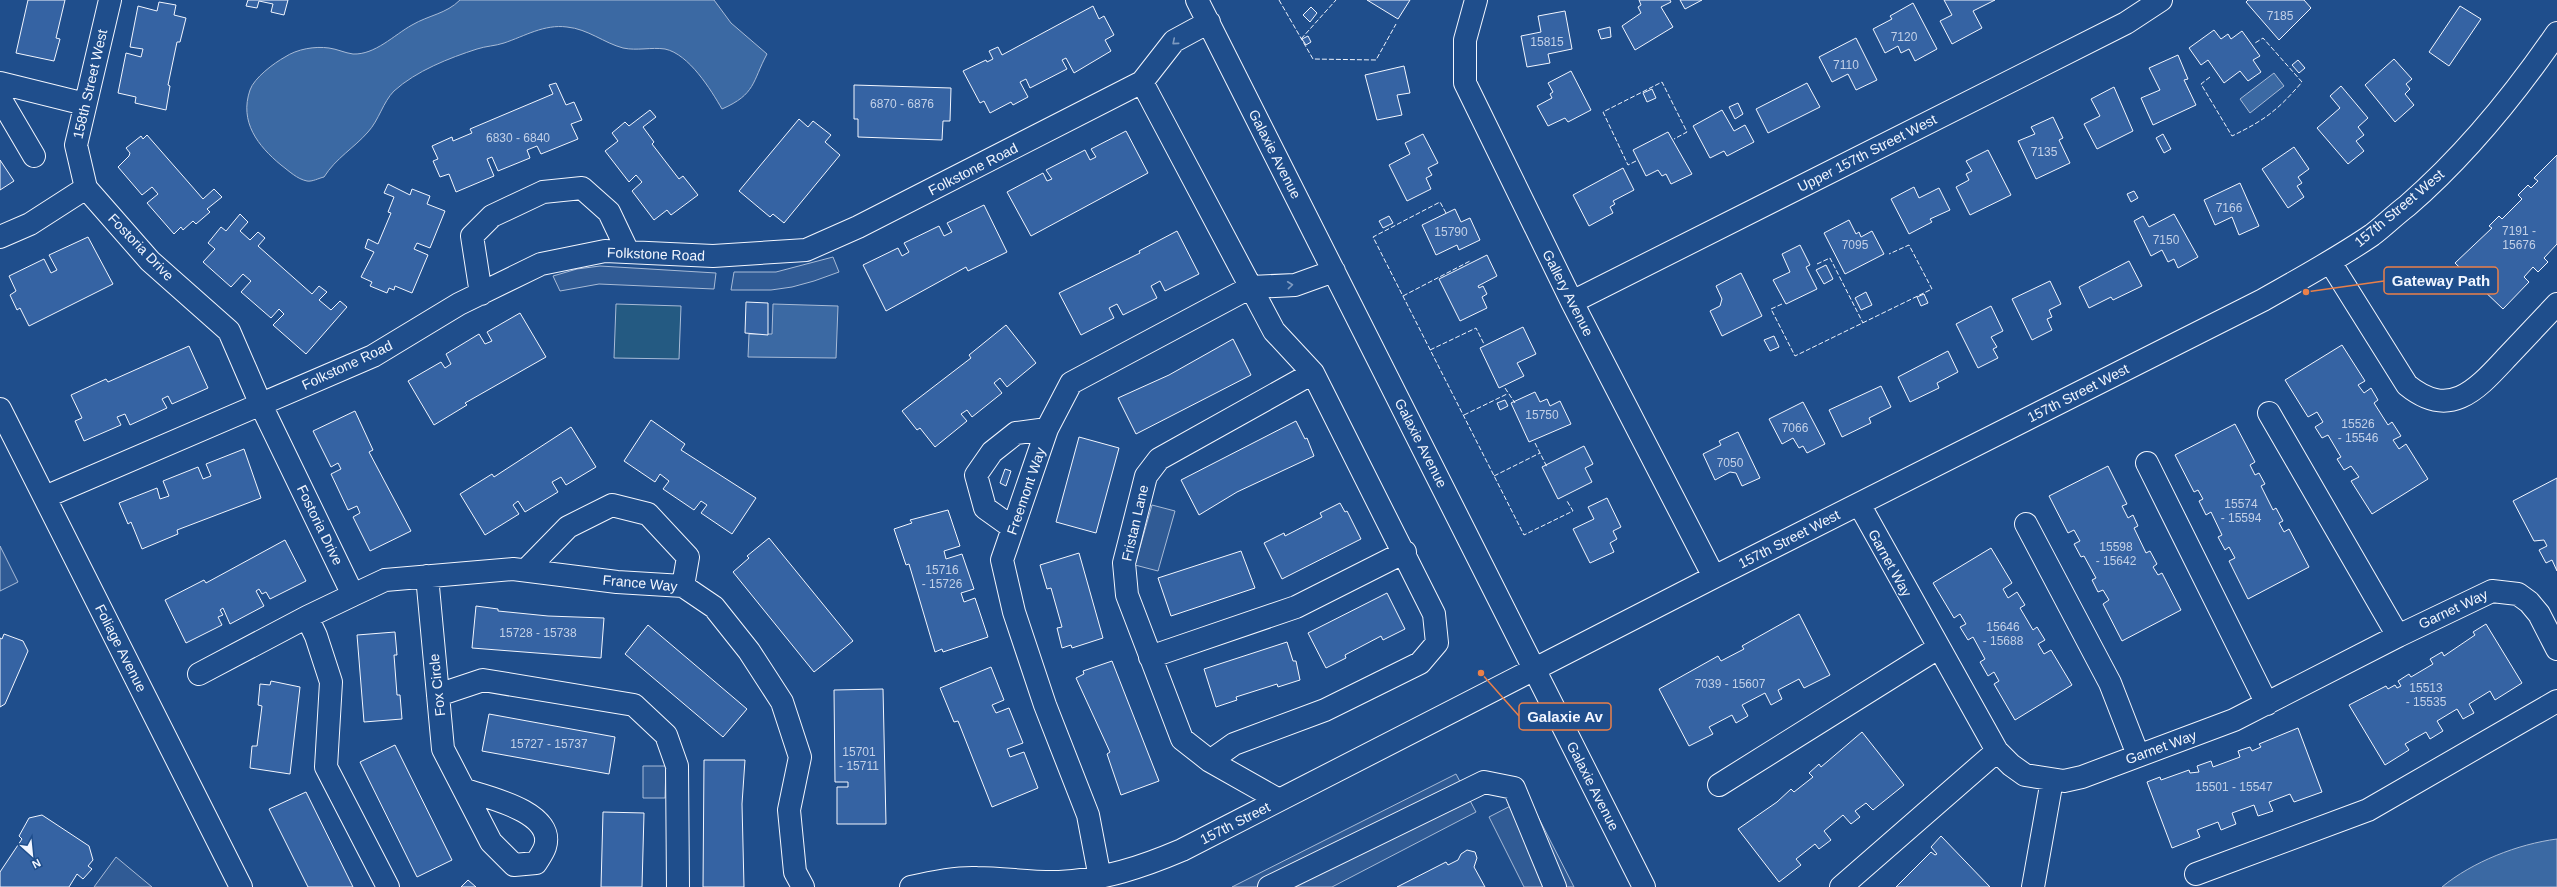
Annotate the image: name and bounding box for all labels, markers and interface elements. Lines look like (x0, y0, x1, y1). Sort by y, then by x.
house number: 7185 (2267, 9, 2294, 23)
street label: 158th Street West (70, 28, 110, 140)
house number: 7120 (1891, 30, 1918, 44)
house number: 15815 (1530, 35, 1564, 49)
one-way arrow (1172, 37, 1180, 44)
house number: 7110 (1833, 58, 1859, 72)
house number: 6870 - 6876 (870, 97, 934, 111)
street label: Galaxie Avenue (1246, 107, 1304, 201)
street label: Upper 157th Street West (1795, 111, 1939, 195)
house number: 6830 - 6840 (486, 131, 550, 145)
street label: Folkstone Road (926, 140, 1020, 198)
house number: 7135 (2031, 145, 2058, 159)
street label: 157th Street West (2351, 166, 2447, 250)
house number: 7166 (2216, 201, 2243, 215)
street label: Fostoria Drive (105, 210, 177, 284)
house number: 7191 - 15676 (2502, 224, 2536, 252)
house number: 15790 (1434, 225, 1468, 239)
house number: 7150 (2153, 233, 2180, 247)
house number: 7095 (1842, 238, 1869, 252)
street label: Folkstone Road (607, 244, 705, 264)
street label: Gallery Avenue (1539, 247, 1597, 339)
callout: Gateway Path (2384, 267, 2498, 294)
text: Gateway Path (2392, 272, 2490, 289)
one-way arrow (1287, 280, 1293, 289)
street label: Folkstone Road (299, 337, 395, 393)
street label: 157th Street West (2025, 360, 2132, 426)
street label: Galaxie Avenue (1392, 396, 1450, 490)
house number: 15750 (1525, 408, 1559, 422)
house number: 15526 - 15546 (2338, 417, 2379, 445)
house number: 7066 (1782, 421, 1809, 435)
street label: Freemont Way (1004, 445, 1048, 537)
house number: 7050 (1717, 456, 1744, 470)
street label: Fostoria Drive (294, 482, 346, 568)
street label: Fristan Lane (1118, 483, 1152, 563)
house number: 15574 - 15594 (2221, 497, 2262, 525)
street label: 157th Street West (1736, 506, 1843, 572)
street label: Garnet Way (1865, 527, 1915, 599)
house number: 15598 - 15642 (2096, 540, 2137, 568)
house number: 15716 - 15726 (922, 563, 963, 591)
street label: France Way (602, 572, 678, 594)
street label: Garnet Way (2416, 586, 2490, 632)
street label: Foliage Avenue (92, 601, 150, 695)
house number: 15646 - 15688 (1983, 620, 2024, 648)
house number: 15728 - 15738 (499, 626, 577, 640)
street label: Fox Circle (426, 653, 448, 717)
house number: 7039 - 15607 (1695, 677, 1766, 691)
house number: 15513 - 15535 (2406, 681, 2447, 709)
callout: Galaxie Av (1519, 703, 1611, 730)
text: Galaxie Av (1527, 708, 1603, 725)
street label: Garnet Way (2123, 727, 2199, 767)
house number: 15727 - 15737 (510, 737, 588, 751)
street label: Galaxie Avenue (1564, 739, 1622, 833)
house number: 15701 - 15711 (839, 745, 879, 773)
house number: 15501 - 15547 (2195, 780, 2273, 794)
street label: 157th Street (1197, 799, 1273, 847)
north arrow (12, 835, 52, 875)
text: N (30, 857, 43, 871)

